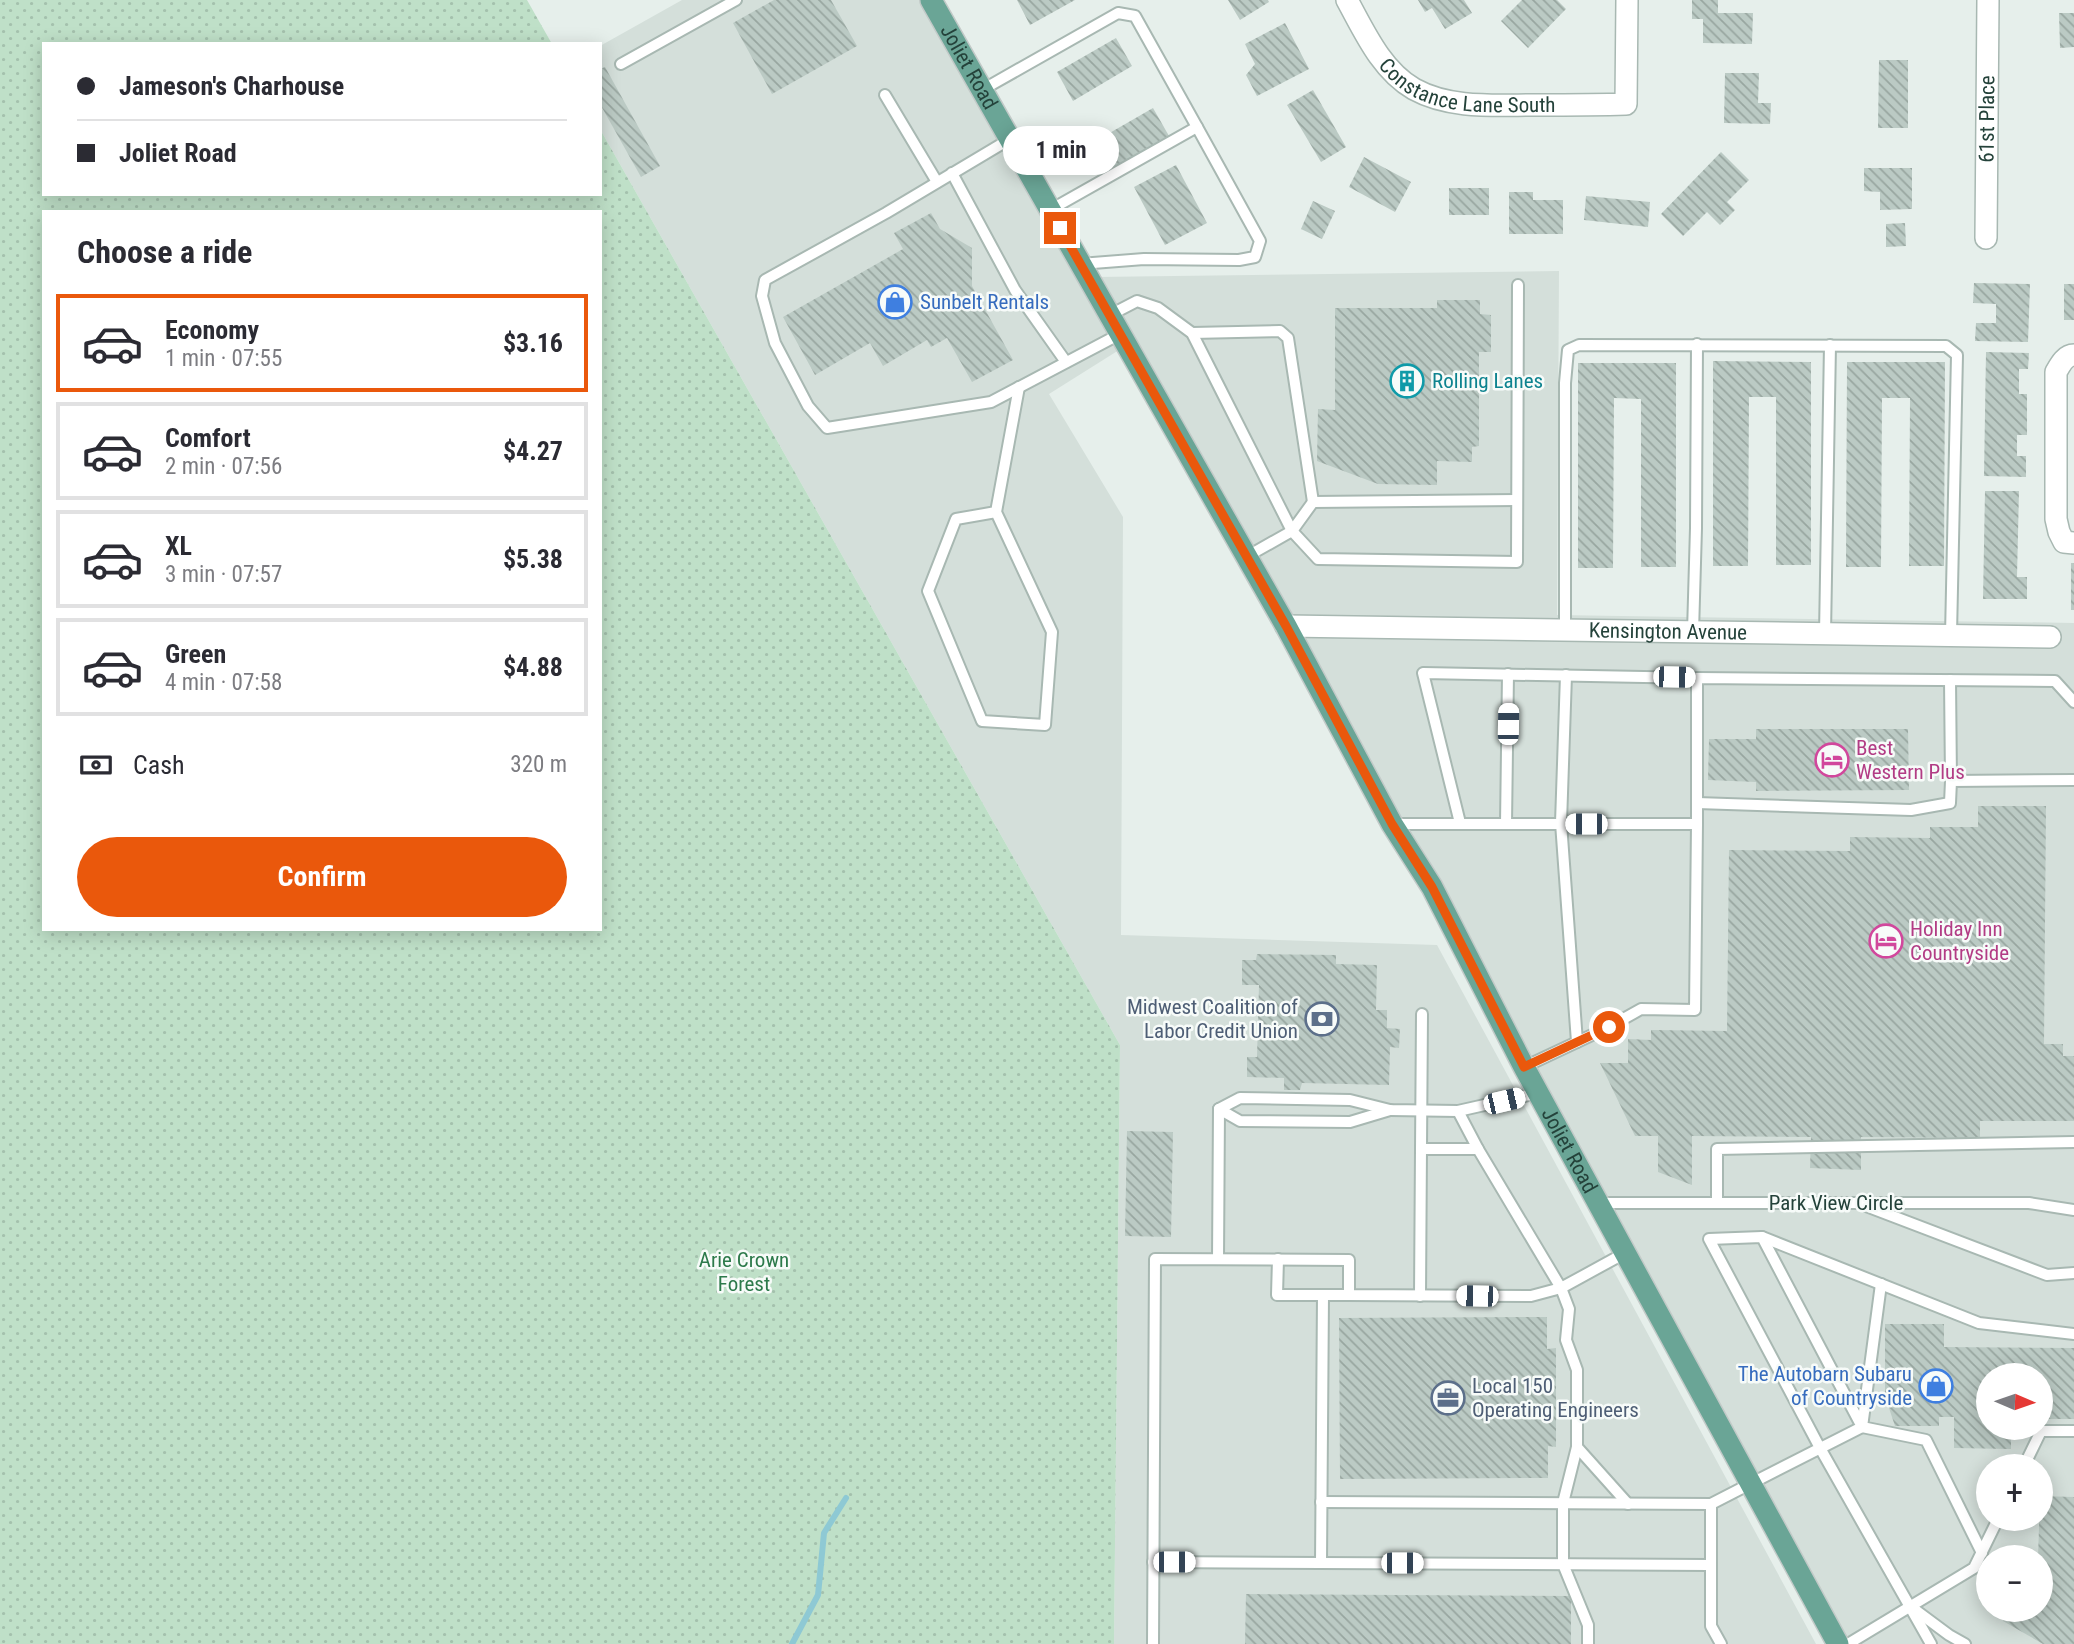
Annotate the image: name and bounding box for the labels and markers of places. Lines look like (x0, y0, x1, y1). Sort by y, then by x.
shop icon: Sunbelt Rentals (876, 283, 914, 321)
place label: Sunbelt Rentals (920, 290, 1049, 314)
building icon: Rolling Lanes (1388, 362, 1426, 400)
place label: Rolling Lanes (1432, 369, 1543, 393)
place label: Best Western Plus (1856, 736, 1965, 784)
hotel icon: Best Western Plus (1813, 741, 1851, 779)
place label: Holiday Inn Countryside (1910, 917, 2009, 965)
hotel icon: Holiday Inn Countryside (1867, 922, 1905, 960)
place label: Midwest Coalition of Labor Credit Union (1127, 995, 1298, 1043)
bank icon: Midwest Coalition of Labor Credit Union (1303, 1000, 1341, 1038)
place label: The Autobarn Subaru of Countryside (1738, 1362, 1912, 1410)
shop icon: The Autobarn Subaru of Countryside (1917, 1367, 1955, 1405)
place label: Local 150 Operating Engineers (1472, 1374, 1639, 1422)
office icon: Local 150 Operating Engineers (1429, 1379, 1467, 1417)

